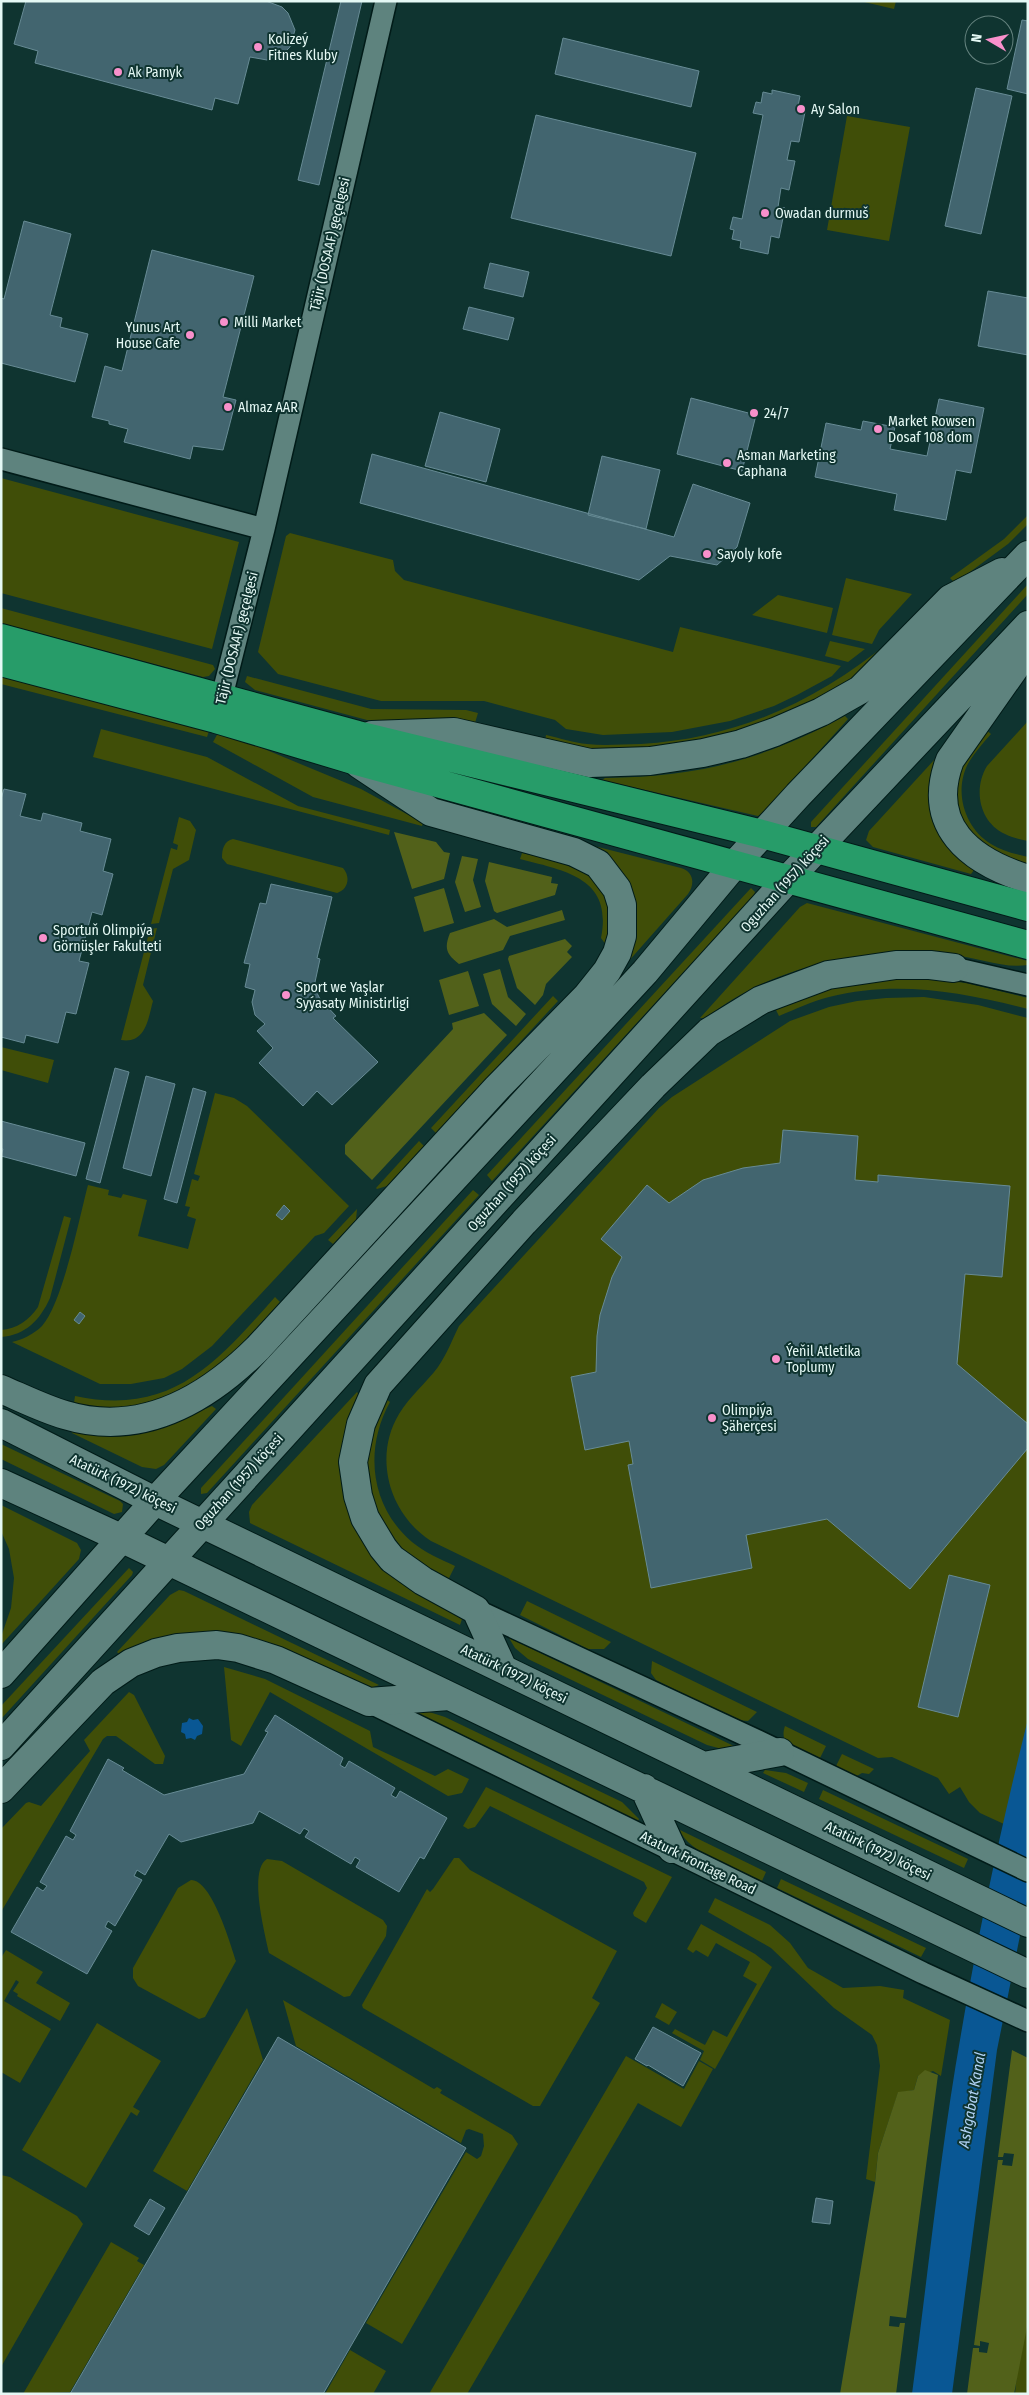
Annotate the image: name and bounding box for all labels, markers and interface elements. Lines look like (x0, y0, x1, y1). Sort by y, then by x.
north arrow (964, 15, 1014, 65)
place label: Kolizeý Fitnes Kluby (268, 31, 338, 64)
text: N (968, 33, 986, 44)
marker: Kolizeý Fitnes Kluby (252, 41, 264, 53)
place label: Ak Pamyk (128, 64, 183, 81)
marker: Ak Pamyk (112, 66, 124, 78)
place label: Ay Salon (811, 101, 860, 118)
marker: Ay Salon (795, 103, 807, 115)
street label: Täjir (DOSAAF) geçelgesi (306, 176, 354, 312)
place label: Owadan durmuš (775, 205, 868, 222)
marker: Owadan durmuš (759, 207, 771, 219)
place label: Milli Market (234, 314, 302, 331)
marker: Milli Market (218, 316, 230, 328)
place label: Yunus Art House Cafe (116, 319, 180, 352)
marker: Yunus Art House Cafe (184, 329, 196, 341)
place label: Almaz AAR (238, 399, 298, 416)
marker: Almaz AAR (222, 401, 234, 413)
place label: 24/7 (764, 405, 789, 422)
marker: 24/7 (748, 407, 760, 419)
place label: Market Rowsen Dosaf 108 dom (888, 413, 975, 446)
marker: Market Rowsen Dosaf 108 dom (872, 423, 884, 435)
place label: Asman Marketing Caphana (737, 447, 836, 480)
marker: Asman Marketing Caphana (721, 457, 733, 469)
place label: Sayoly kofe (717, 546, 782, 563)
marker: Sayoly kofe (701, 548, 713, 560)
street label: Täjir (DOSAAF) geçelgesi (212, 570, 262, 706)
street label: Oguzhan (1957) köçesi (737, 832, 833, 936)
place label: Sportuň Olimpiýa Görnüşler Fakulteti (53, 922, 162, 955)
marker: Sportuň Olimpiýa Görnüşler Fakulteti (37, 932, 49, 944)
place label: Sport we Yaşlar Syýasaty Ministirligi (296, 979, 409, 1012)
marker: Sport we Yaşlar Syýasaty Ministirligi (280, 989, 292, 1001)
street label: Oguzhan (1957) köçesi (464, 1131, 560, 1235)
place label: Ýeňil Atletika Toplumy (786, 1342, 861, 1376)
marker: Ýeňil Atletika Toplumy (770, 1353, 782, 1365)
place label: Olimpiýa Şäherçesi (722, 1402, 777, 1435)
marker: Olimpiýa Şäherçesi (706, 1412, 718, 1424)
street label: Oguzhan (1957) köçesi (191, 1430, 287, 1534)
street label: Atatürk (1972) köçesi (67, 1451, 179, 1517)
street label: Atatürk (1972) köçesi (458, 1641, 570, 1707)
street label: Atatürk (1972) köçesi (822, 1818, 934, 1884)
street label: Ataturk Frontage Road (637, 1828, 759, 1898)
water label: Ashgabat Kanal (955, 2051, 989, 2150)

